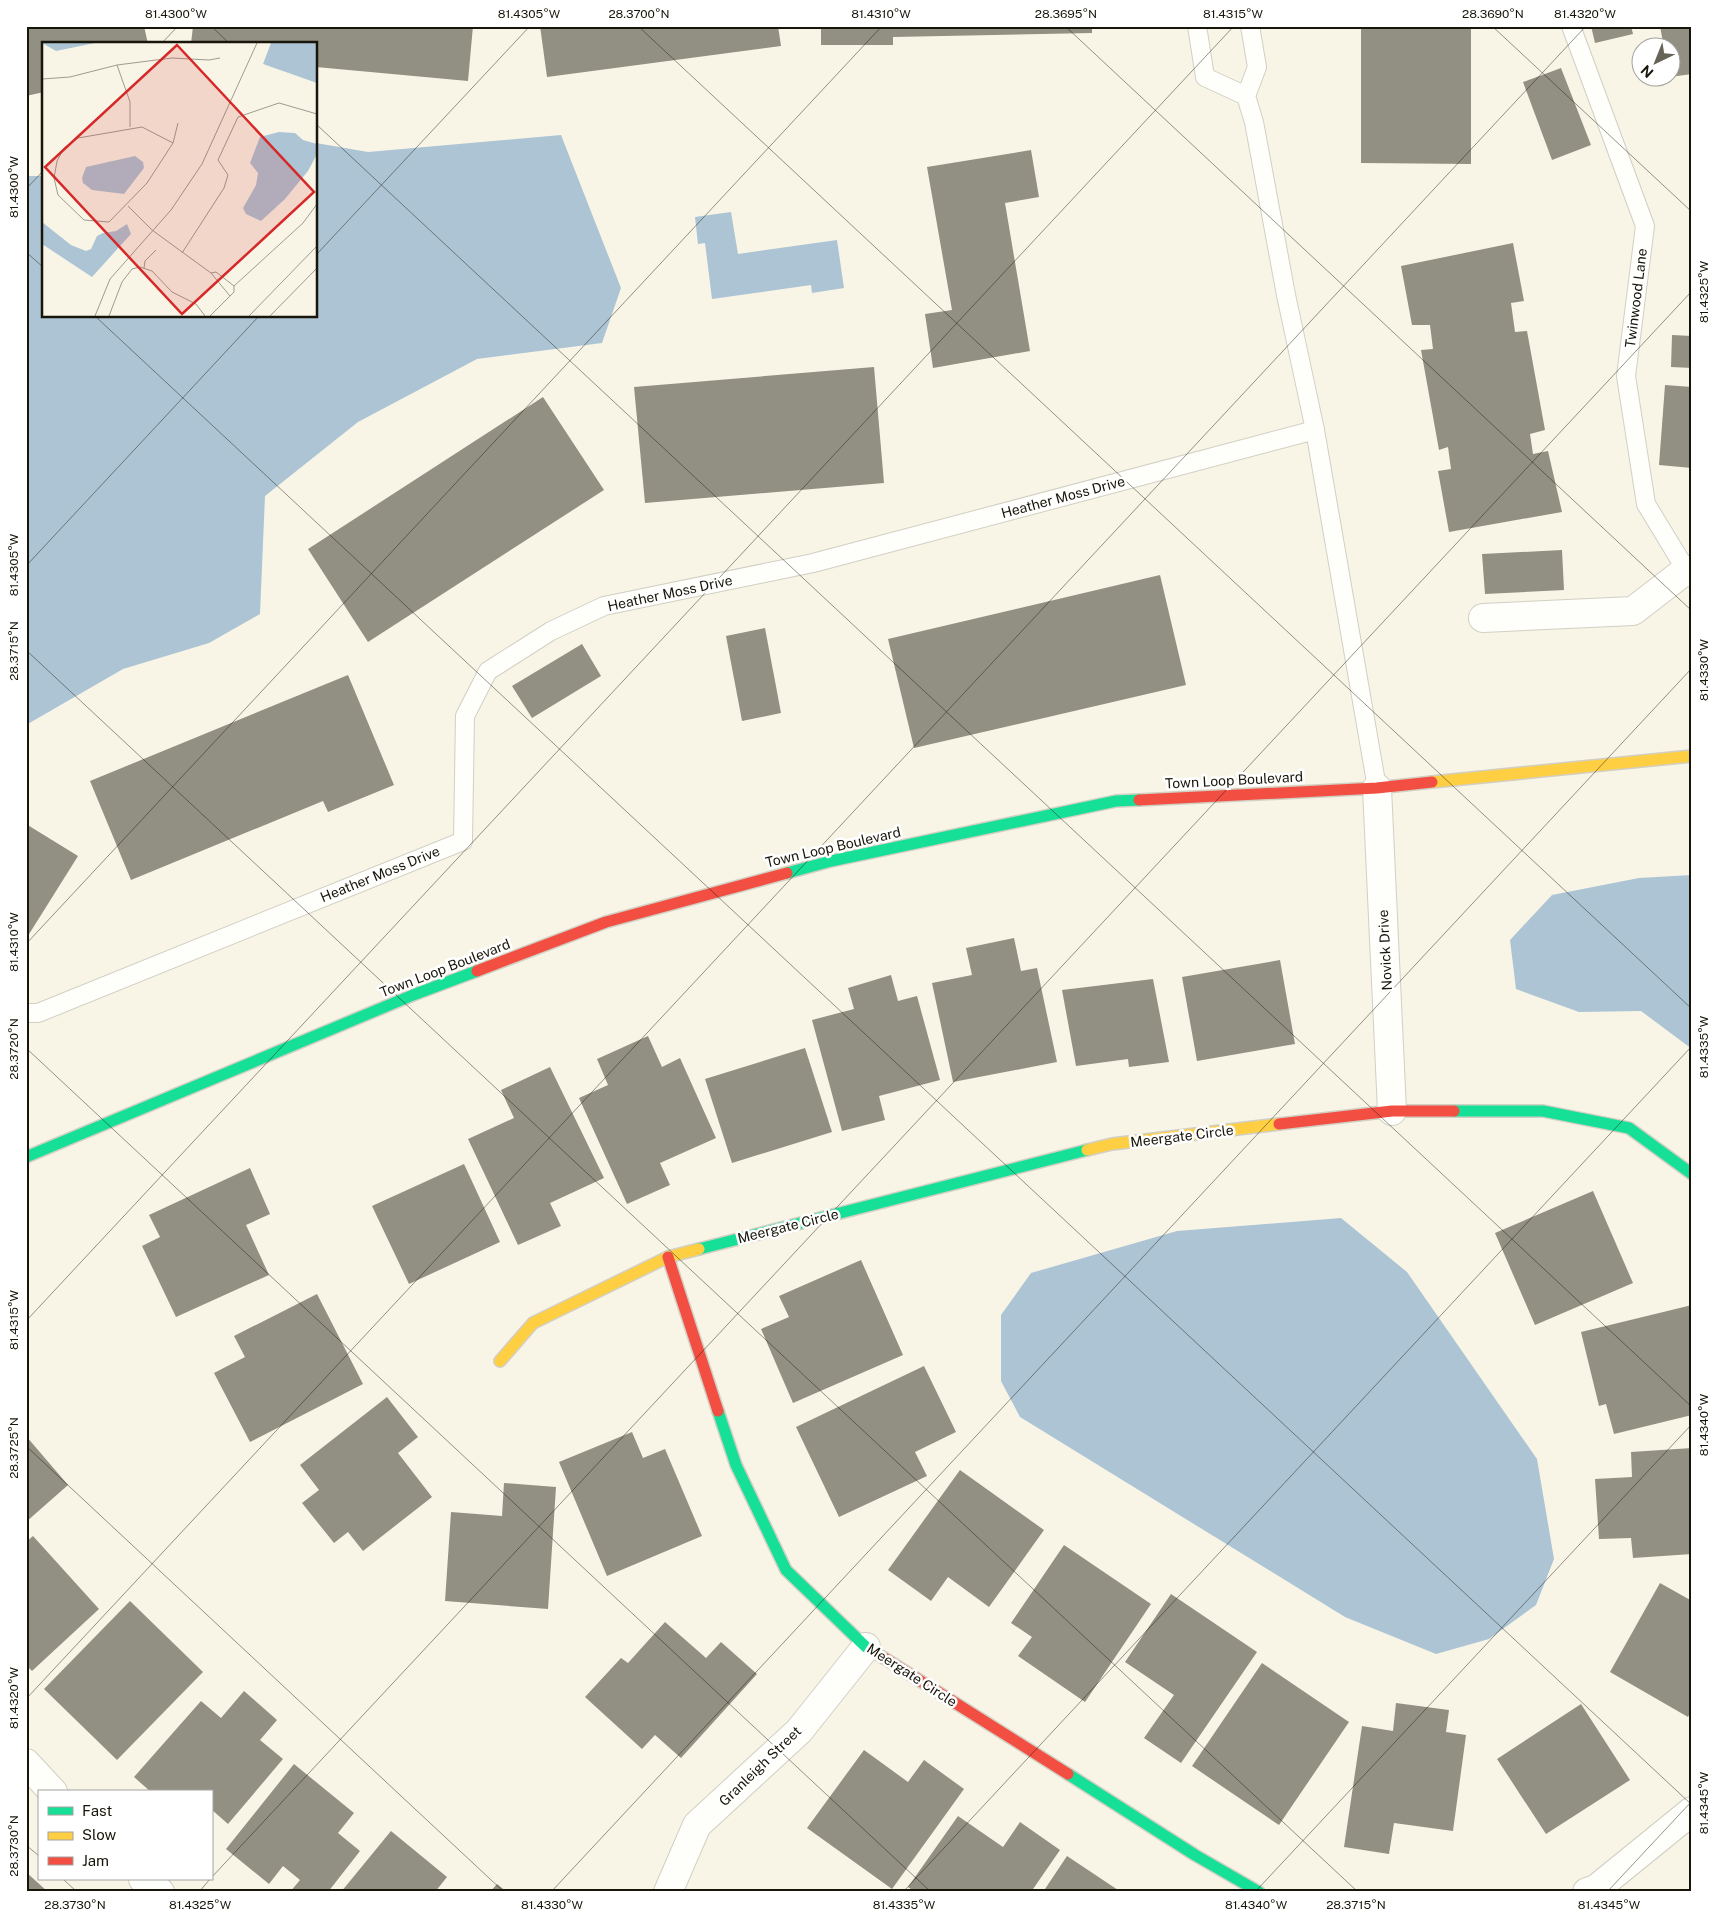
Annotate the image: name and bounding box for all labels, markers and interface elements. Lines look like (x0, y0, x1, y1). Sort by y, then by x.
text: 81.4300°W (145, 7, 208, 21)
text: 81.4305°W (498, 7, 561, 21)
text: 28.3700°N (608, 7, 670, 21)
text: 81.4310°W (851, 7, 911, 21)
text: 28.3695°N (1035, 7, 1097, 21)
text: 81.4315°W (1203, 7, 1264, 21)
text: 28.3690°N (1462, 7, 1524, 21)
text: 81.4320°W (1554, 7, 1616, 21)
north arrow (1630, 38, 1680, 88)
inset map (42, 42, 318, 318)
text: N (1638, 62, 1657, 81)
text: 81.4300°W (7, 155, 21, 218)
street label: Twinwood Lane (1622, 247, 1650, 349)
text: 81.4325°W (1697, 260, 1711, 323)
street label: Heather Moss Drive (999, 473, 1127, 521)
text: 81.4305°W (7, 533, 21, 596)
street label: Heather Moss Drive (606, 572, 734, 614)
text: 28.3715°N (7, 621, 21, 681)
text: 81.4330°W (1697, 638, 1711, 701)
street label: Town Loop Boulevard (1164, 768, 1304, 792)
street label: Town Loop Boulevard (764, 824, 902, 870)
street label: Heather Moss Drive (318, 843, 442, 905)
street label: Novick Drive (1375, 909, 1395, 991)
text: 81.4310°W (7, 912, 21, 972)
street label: Town Loop Boulevard (378, 936, 512, 1000)
text: 81.4335°W (1697, 1015, 1711, 1078)
text: 28.3720°N (7, 1018, 21, 1080)
street label: Meergate Circle (1130, 1122, 1235, 1150)
street label: Meergate Circle (736, 1206, 840, 1246)
text: 81.4315°W (7, 1289, 21, 1350)
text: 81.4340°W (1697, 1393, 1711, 1456)
text: 28.3725°N (7, 1417, 21, 1479)
street label: Meergate Circle (864, 1640, 960, 1710)
text: 81.4320°W (7, 1667, 21, 1729)
street label: Granleigh Street (716, 1723, 804, 1809)
text: 81.4345°W (1697, 1771, 1711, 1834)
legend (38, 1790, 212, 1880)
text: Fast (82, 1802, 112, 1819)
text: 28.3730°N (7, 1815, 21, 1877)
text: Slow (82, 1826, 117, 1843)
text: Jam (82, 1852, 109, 1869)
text: 28.3730°N (44, 1898, 106, 1912)
text: 81.4325°W (169, 1898, 232, 1912)
text: 81.4330°W (521, 1898, 584, 1912)
text: 81.4335°W (873, 1898, 936, 1912)
text: 81.4340°W (1225, 1898, 1288, 1912)
text: 28.3715°N (1326, 1898, 1386, 1912)
text: 81.4345°W (1578, 1898, 1641, 1912)

